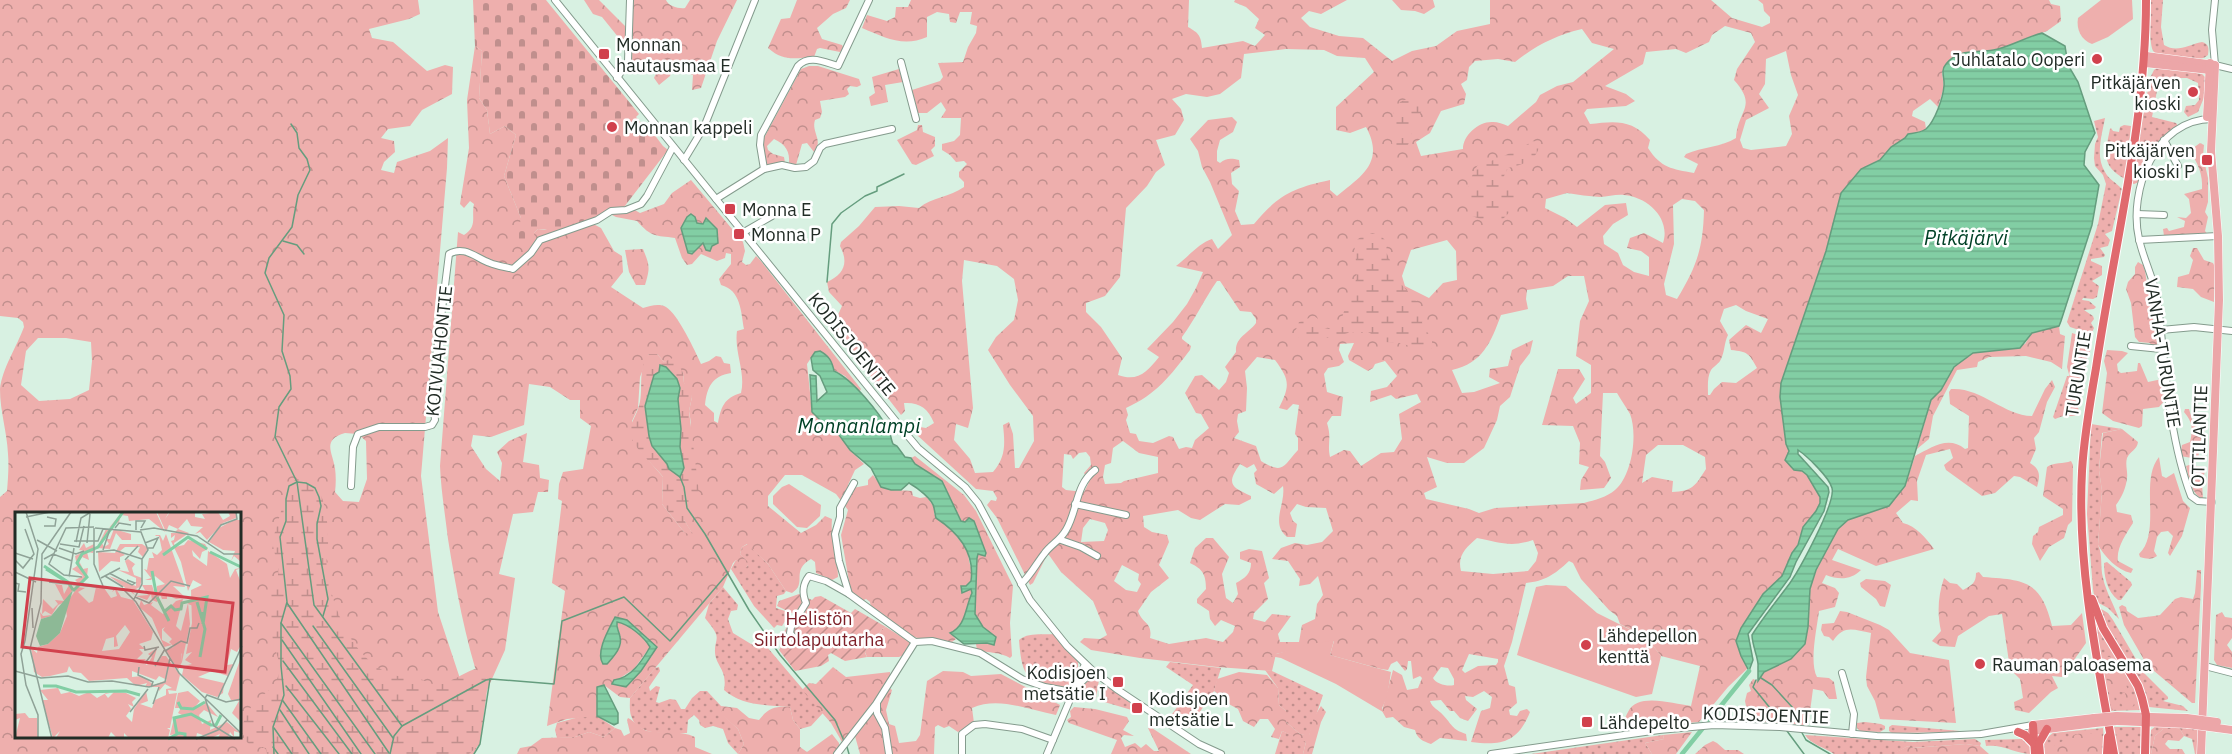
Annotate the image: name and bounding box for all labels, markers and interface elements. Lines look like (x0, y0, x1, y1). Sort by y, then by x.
place label: Monnan hautausmaa E (616, 33, 731, 77)
marker: Monnan hautausmaa E (597, 47, 611, 61)
place label: Juhlatalo Ooperi (1951, 48, 2085, 71)
marker: Juhlatalo Ooperi (2090, 52, 2104, 66)
place label: Pitkäjärven kioski (2091, 71, 2181, 115)
marker: Pitkäjärven kioski (2186, 85, 2200, 99)
place label: Monnan kappeli (624, 116, 752, 139)
marker: Monnan kappeli (605, 120, 619, 134)
place label: Pitkäjärven kioski P (2105, 139, 2195, 183)
marker: Pitkäjärven kioski P (2200, 153, 2214, 167)
place label: Monna E (742, 198, 812, 221)
marker: Monna E (723, 202, 737, 216)
place label: Monna P (751, 223, 821, 246)
water label: Pitkäjärvi (1924, 224, 2009, 251)
marker: Monna P (732, 227, 746, 241)
street label: VANHA-TURUNTIE (2140, 276, 2186, 430)
street label: KOIVUAHONTIE (421, 284, 457, 418)
street label: KODISJOENTIE (803, 288, 901, 400)
street label: TURUNTIE (2060, 329, 2096, 419)
street label: OTTILANTIE (2186, 385, 2212, 487)
water label: Monnanlampi (798, 412, 921, 439)
inset map (15, 512, 242, 739)
park label: Helistön Siirtolapuutarha (754, 607, 885, 651)
place label: Lähdepellon kenttä (1598, 624, 1698, 668)
marker: Lähdepellon kenttä (1579, 638, 1593, 652)
place label: Rauman paloasema (1992, 653, 2152, 676)
marker: Rauman paloasema (1973, 657, 1987, 671)
place label: Kodisjoen metsätie I (1024, 661, 1106, 705)
marker: Kodisjoen metsätie I (1111, 675, 1125, 689)
place label: Kodisjoen metsätie L (1149, 687, 1233, 731)
marker: Kodisjoen metsätie L (1130, 701, 1144, 715)
street label: KODISJOENTIE (1702, 701, 1830, 729)
place label: Lähdepelto (1599, 711, 1690, 734)
marker: Lähdepelto (1580, 715, 1594, 729)

